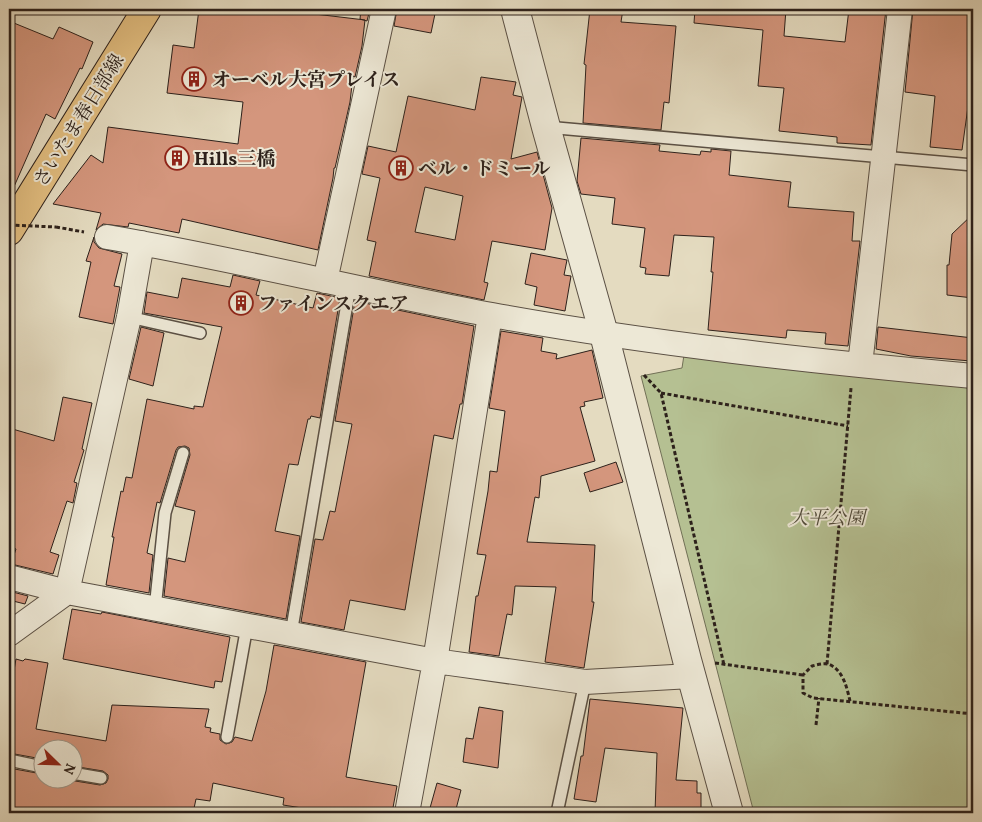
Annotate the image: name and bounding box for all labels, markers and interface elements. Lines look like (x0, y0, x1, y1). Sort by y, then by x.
street label: さいたま春日部線 (28, 50, 131, 192)
building icon: オーベル大宮プレイス (181, 66, 207, 92)
place label: オーベル大宮プレイス (212, 68, 400, 94)
building icon: Hills三橋 (164, 145, 190, 171)
place label: Hills三橋 (194, 147, 275, 173)
building icon: ベル・ドミール (388, 155, 414, 181)
place label: ベル・ドミール (418, 157, 551, 183)
building icon: ファインスクエア (228, 290, 254, 316)
place label: ファインスクエア (258, 292, 409, 318)
park label: 大平公園 (789, 506, 868, 532)
north arrow (32, 740, 82, 790)
text: N (58, 760, 79, 777)

